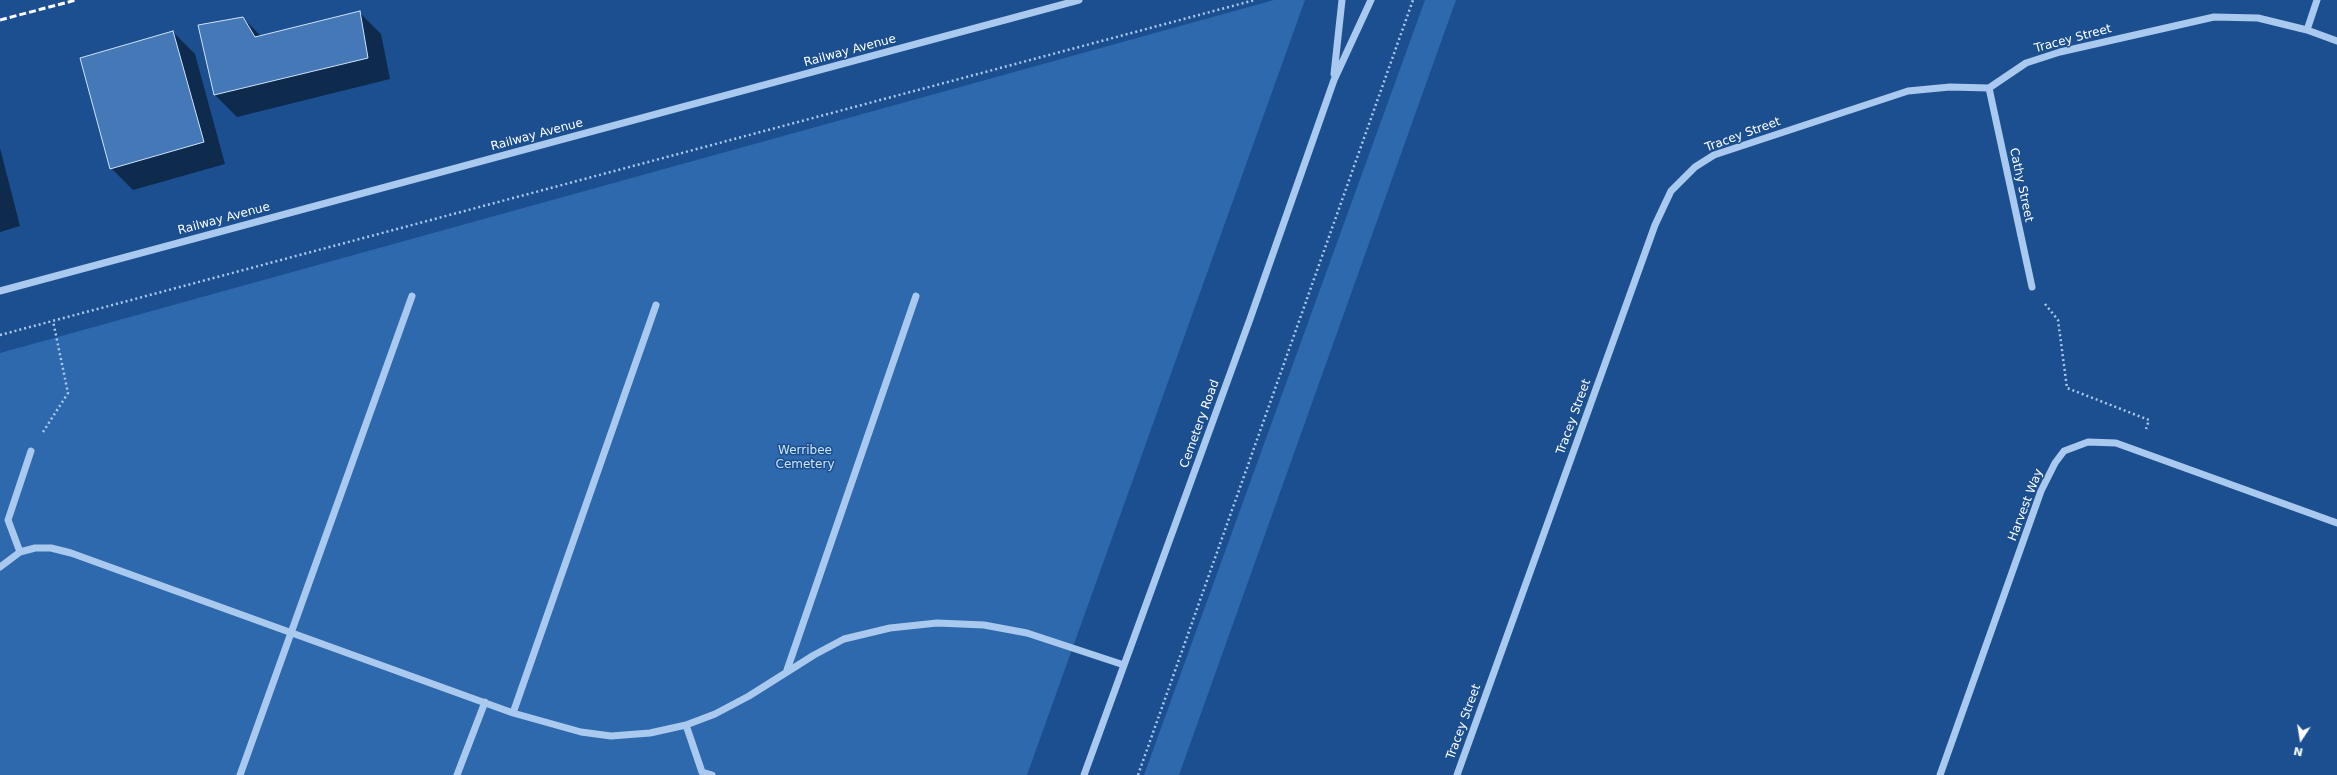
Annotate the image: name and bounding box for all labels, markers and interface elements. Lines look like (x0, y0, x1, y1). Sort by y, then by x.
street label: Tracey Street (2033, 22, 2113, 56)
street label: Railway Avenue (802, 32, 898, 70)
street label: Tracey Street (1703, 115, 1783, 155)
street label: Railway Avenue (489, 116, 585, 154)
street label: Cathy Street (2006, 147, 2036, 223)
street label: Railway Avenue (176, 200, 272, 238)
street label: Tracey Street (1554, 377, 1594, 457)
street label: Cemetery Road (1177, 378, 1223, 470)
park label: Werribee Cemetery (776, 444, 834, 472)
street label: Harvest Way (2006, 467, 2046, 543)
street label: Tracey Street (1444, 682, 1484, 762)
north arrow (2281, 719, 2321, 759)
text: N (2293, 744, 2304, 759)

